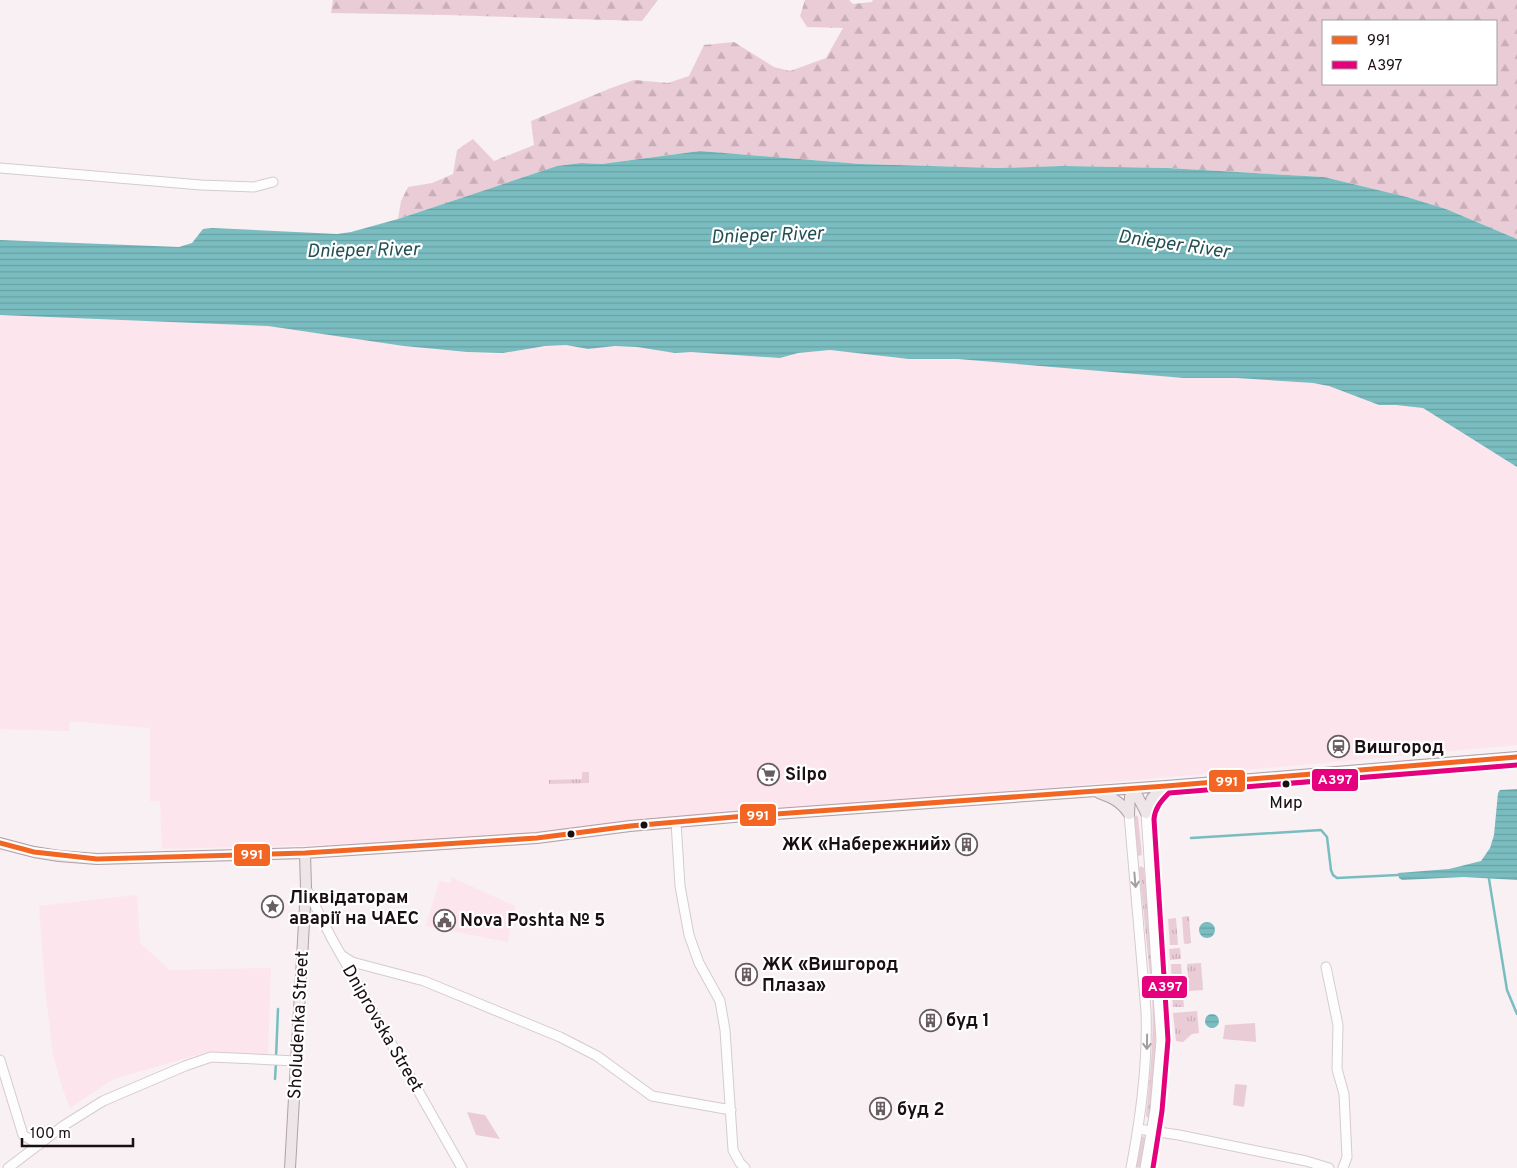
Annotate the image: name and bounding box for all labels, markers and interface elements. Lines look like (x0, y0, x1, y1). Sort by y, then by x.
legend (1322, 20, 1497, 85)
text: 991 (1367, 32, 1391, 51)
text: А397 (1367, 57, 1402, 76)
water label: Dnieper River (710, 222, 826, 250)
water label: Dnieper River (1116, 225, 1233, 265)
water label: Dnieper River (307, 238, 421, 264)
station icon: Вишгород (1326, 735, 1350, 759)
place label: Вишгород (1354, 737, 1444, 760)
supermarket icon: Silpo (757, 762, 781, 786)
place label: Silpo (785, 764, 827, 787)
line badge: А397 (1311, 768, 1359, 792)
line badge: 991 (1208, 769, 1246, 793)
text: А397 (1318, 772, 1352, 789)
text: 991 (1216, 774, 1238, 791)
marker: Мир (1281, 779, 1291, 789)
place label: Мир (1269, 793, 1303, 815)
line badge: 991 (739, 803, 777, 827)
text: 991 (747, 808, 769, 825)
unlabelled marker (639, 820, 649, 830)
unlabelled marker (566, 829, 576, 839)
building icon: ЖК «Набережний» (955, 832, 979, 856)
place label: ЖК «Набережний» (782, 834, 951, 857)
line badge: 991 (233, 843, 271, 867)
text: 991 (241, 847, 263, 864)
one-way arrow (1131, 872, 1140, 888)
place label: Ліквідаторам аварії на ЧАЕС (289, 887, 419, 931)
place icon: Ліквідаторам аварії на ЧАЕС (261, 895, 285, 919)
public building icon: Nova Poshta № 5 (432, 908, 456, 932)
place label: Nova Poshta № 5 (460, 910, 605, 933)
street label: Sholudenka Street (284, 950, 315, 1100)
place label: ЖК «Вишгород Плаза» (762, 954, 898, 998)
street label: Dniprovska Street (336, 961, 427, 1097)
building icon: ЖК «Вишгород Плаза» (734, 962, 758, 986)
line badge: А397 (1141, 975, 1188, 999)
text: А397 (1148, 979, 1182, 996)
building icon: буд 1 (918, 1008, 942, 1032)
place label: буд 1 (946, 1010, 990, 1033)
one-way arrow (1142, 1034, 1152, 1050)
building icon: буд 2 (869, 1097, 893, 1121)
place label: буд 2 (897, 1099, 944, 1122)
scale bar (22, 1116, 134, 1148)
text: 100 m (30, 1125, 71, 1144)

